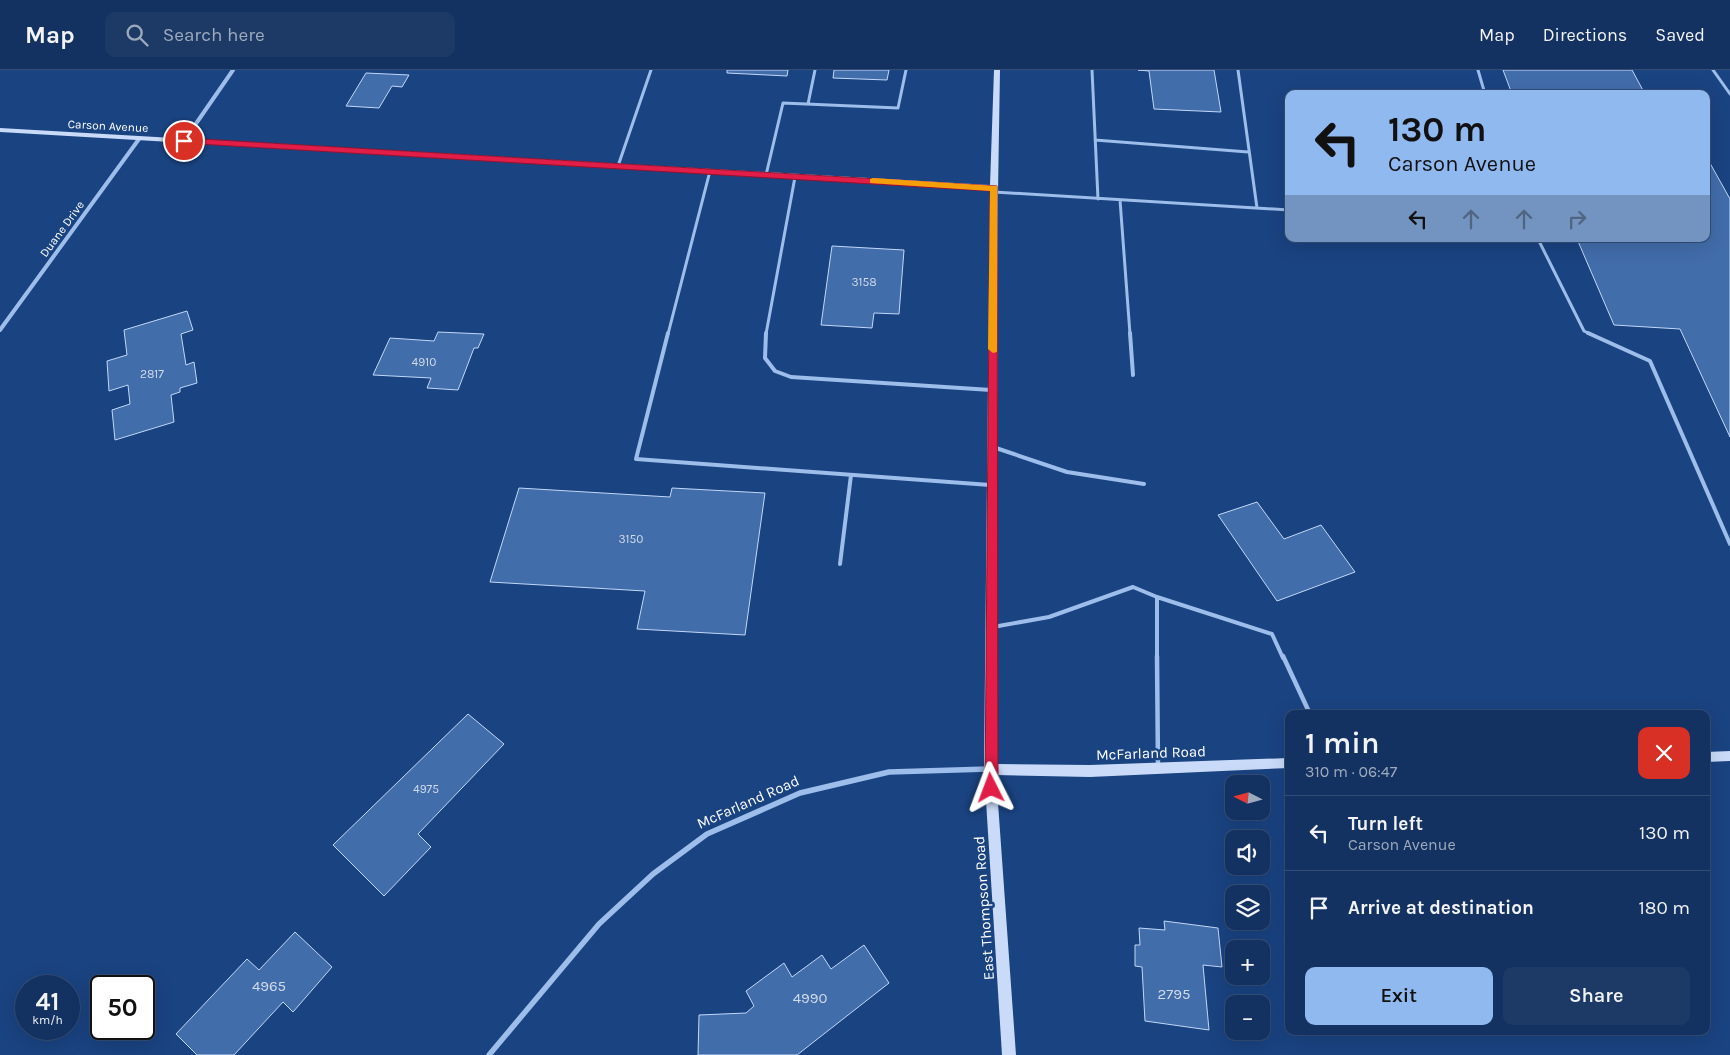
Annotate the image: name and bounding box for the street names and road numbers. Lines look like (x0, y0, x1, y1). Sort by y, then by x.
street label: Carson Avenue (67, 117, 149, 135)
street label: Duane Drive (37, 198, 87, 260)
street label: McFarland Road (1096, 742, 1206, 764)
street label: McFarland Road (694, 771, 802, 833)
street label: East Thompson Road (970, 835, 998, 981)

